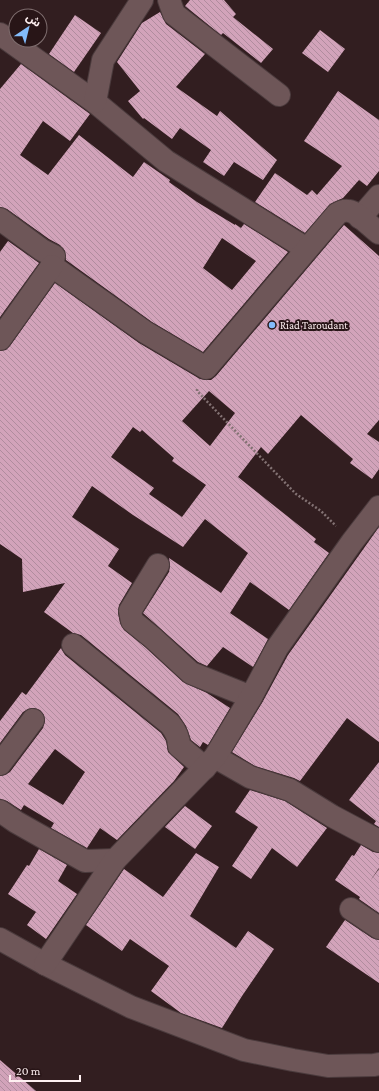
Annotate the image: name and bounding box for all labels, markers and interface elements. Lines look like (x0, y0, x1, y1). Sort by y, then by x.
north arrow (8, 8, 48, 48)
text: ش (24, 11, 43, 30)
place label: Riad Taroudant (280, 319, 348, 331)
marker: Riad Taroudant (267, 320, 277, 330)
scale bar (10, 1057, 80, 1083)
text: 20 m (16, 1064, 41, 1078)

